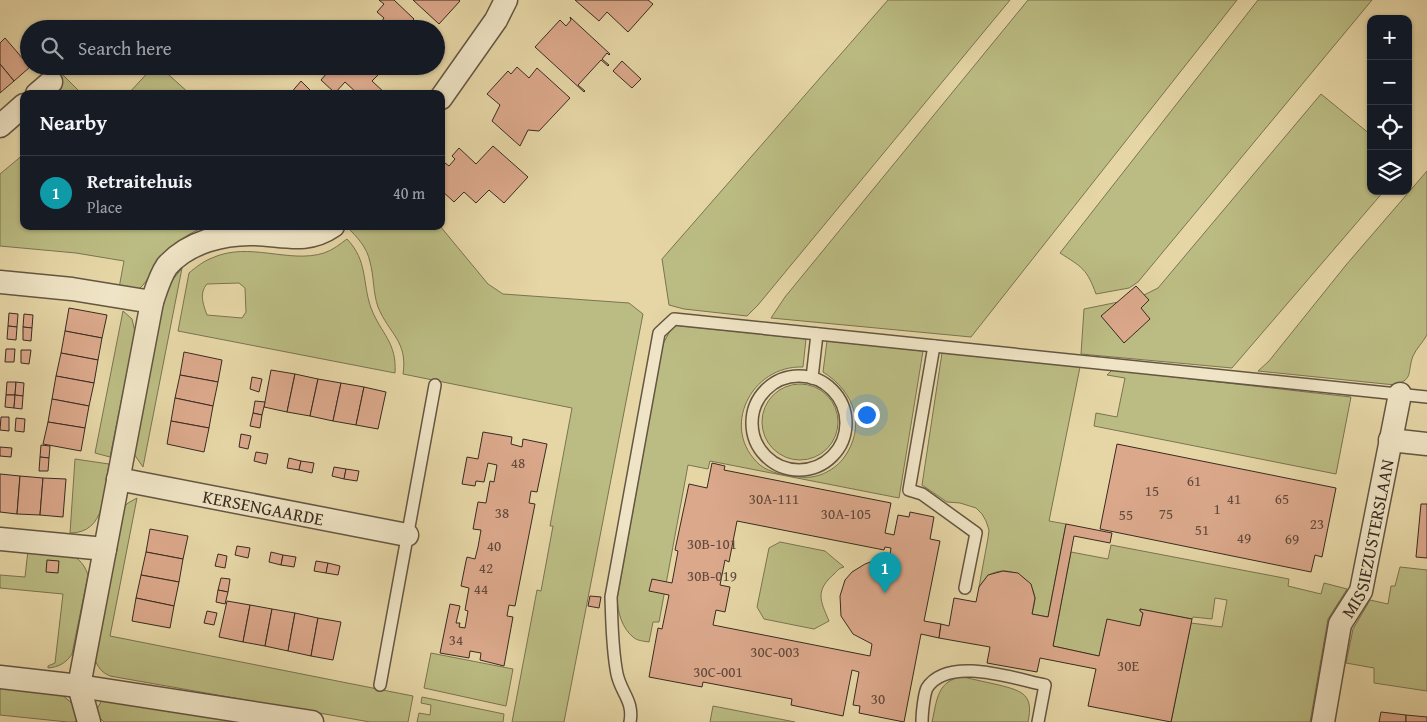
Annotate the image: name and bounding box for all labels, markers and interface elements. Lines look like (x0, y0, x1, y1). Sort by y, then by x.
map controls (1367, 15, 1412, 195)
button: + (1367, 15, 1412, 60)
search box (20, 20, 445, 75)
icon: search (38, 34, 66, 62)
text: Search here (78, 34, 172, 62)
button: − (1367, 60, 1412, 105)
button: locate (1367, 105, 1412, 150)
text: Nearby (40, 107, 107, 138)
button: layers (1367, 150, 1412, 195)
text: Retraitehuis (87, 167, 192, 195)
text: 1 (52, 181, 60, 205)
text: 40 m (393, 181, 425, 205)
text: Place (87, 195, 122, 219)
your location (854, 402, 880, 428)
house number: 48 (511, 452, 525, 473)
street label: MISSIEZUSTERSLAAN (1334, 457, 1400, 623)
house number: 61 (1187, 470, 1201, 491)
house number: 15 (1145, 480, 1159, 501)
street label: KERSENGAARDE (200, 482, 326, 532)
house number: 30A-111 (749, 488, 799, 509)
house number: 41 (1227, 488, 1241, 509)
house number: 65 (1275, 488, 1289, 509)
house number: 1 (1213, 498, 1221, 519)
house number: 38 (495, 502, 509, 523)
house number: 30A-105 (821, 503, 871, 524)
house number: 75 (1159, 503, 1173, 524)
house number: 55 (1119, 504, 1133, 525)
house number: 23 (1310, 513, 1324, 534)
house number: 51 (1195, 519, 1209, 540)
house number: 49 (1237, 527, 1251, 548)
house number: 69 (1285, 528, 1299, 549)
house number: 30B-101 (687, 533, 737, 554)
house number: 40 (487, 535, 501, 556)
pin: 1 (869, 552, 901, 593)
house number: 42 (479, 557, 493, 578)
house number: 30B-019 (687, 565, 737, 586)
house number: 44 (474, 578, 488, 599)
house number: 34 (449, 629, 463, 650)
house number: 30C-003 (750, 641, 800, 662)
house number: 30E (1117, 655, 1139, 676)
house number: 30C-001 (693, 661, 743, 682)
house number: 30 (871, 688, 885, 709)

